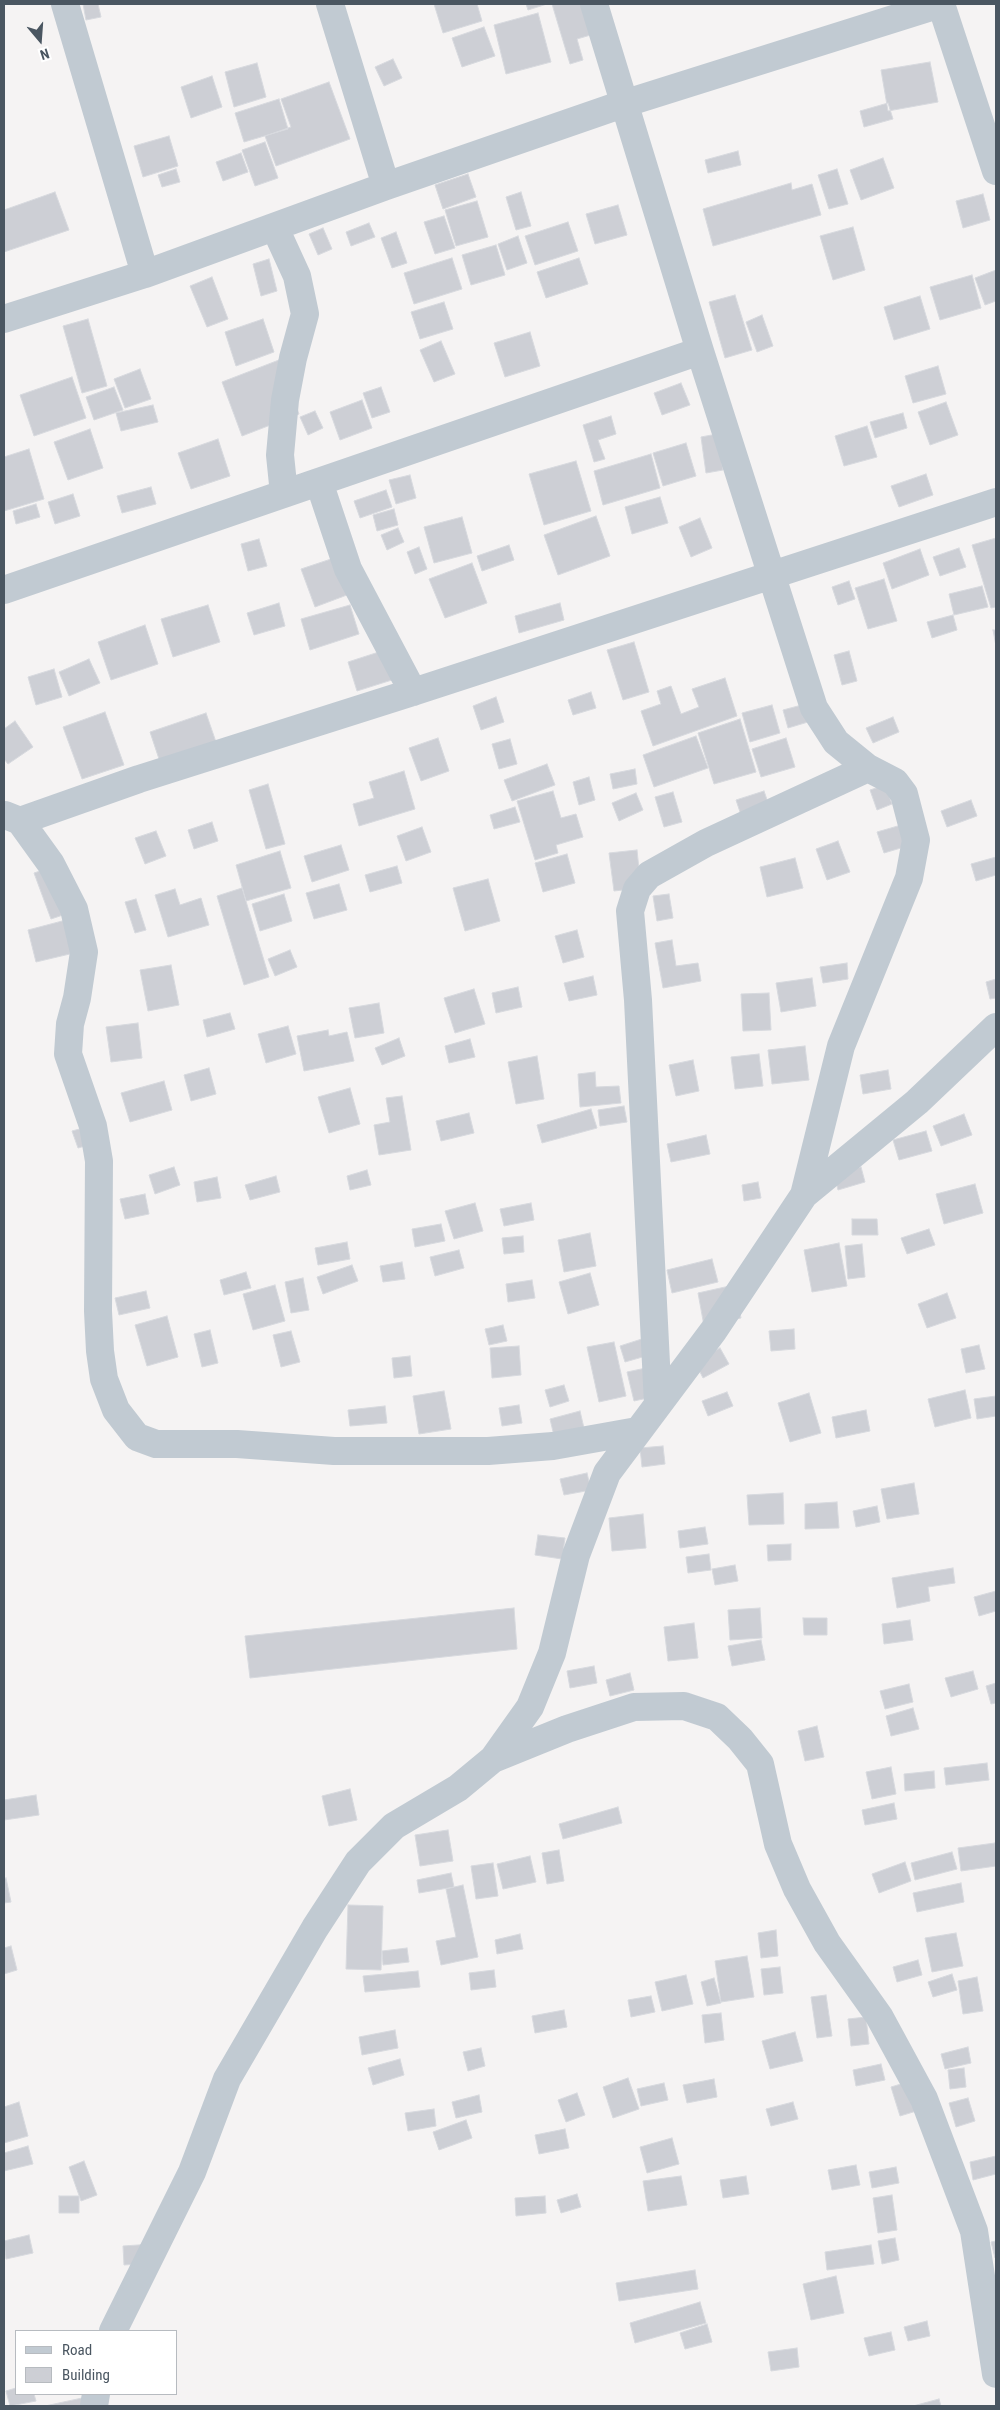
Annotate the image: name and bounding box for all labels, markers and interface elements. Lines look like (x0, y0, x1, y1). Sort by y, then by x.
north arrow (15, 15, 65, 65)
text: N (38, 45, 51, 63)
legend (15, 2330, 178, 2395)
text: Road (62, 2341, 92, 2359)
text: Building (62, 2366, 110, 2384)

